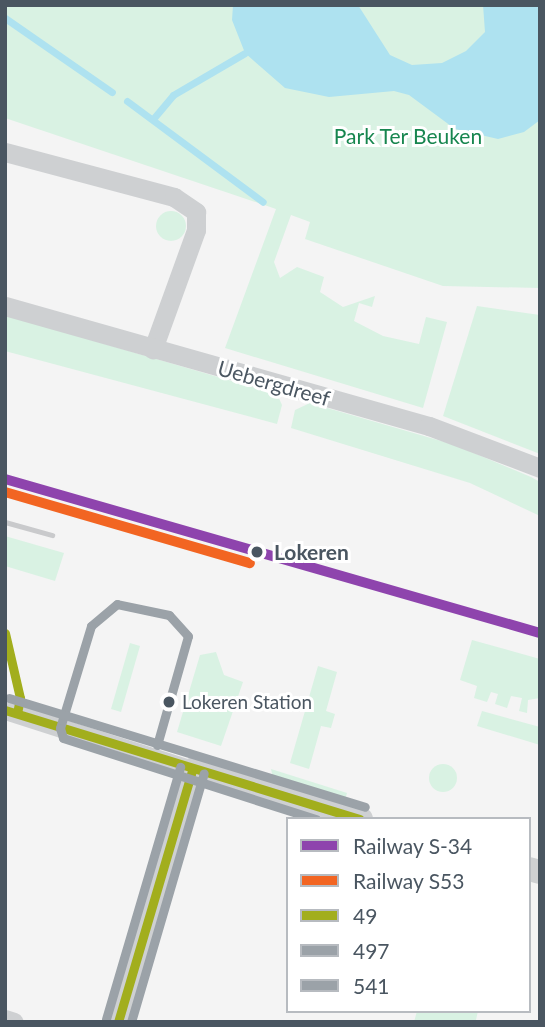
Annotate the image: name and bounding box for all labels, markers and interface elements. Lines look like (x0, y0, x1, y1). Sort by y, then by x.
park label: Park Ter Beuken (333, 123, 483, 149)
street label: Uebergdreef (215, 355, 333, 411)
place label: Lokeren (274, 539, 349, 565)
marker: Lokeren (246, 541, 268, 563)
place label: Lokeren Station (182, 691, 312, 713)
marker: Lokeren Station (162, 695, 176, 709)
legend (286, 817, 531, 1013)
text: Railway S-34 (353, 833, 472, 858)
text: Railway S53 (353, 868, 464, 893)
text: 49 (353, 903, 377, 928)
text: 497 (353, 938, 390, 963)
text: 541 (353, 973, 390, 998)

